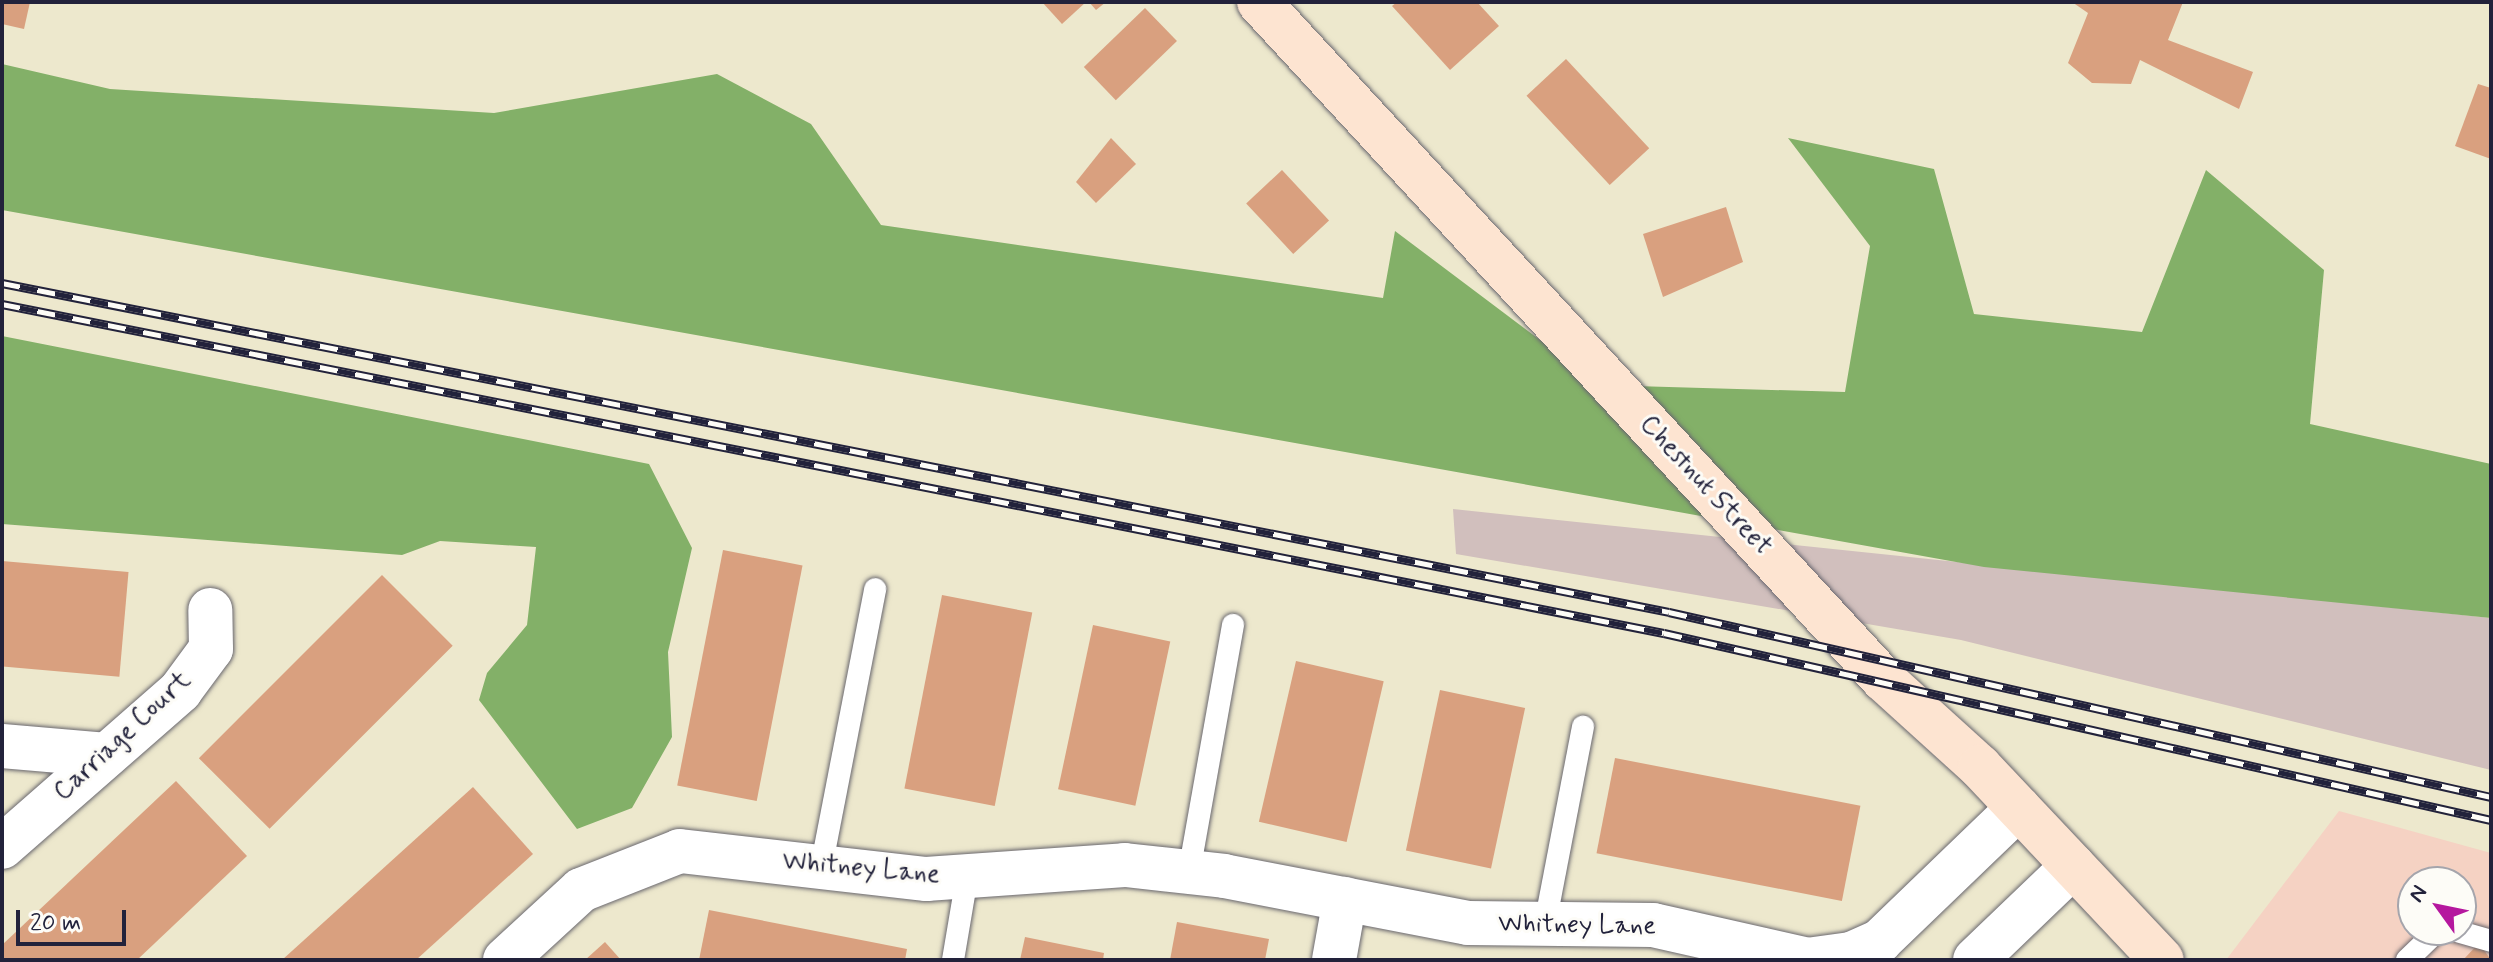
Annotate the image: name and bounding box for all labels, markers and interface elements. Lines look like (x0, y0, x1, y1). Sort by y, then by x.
street label: Chestnut Street (1633, 410, 1777, 562)
street label: Carriage Court (50, 668, 196, 806)
street label: Whitney Lane (781, 847, 941, 891)
north arrow (2397, 866, 2477, 946)
text: N (2403, 880, 2434, 908)
scale bar (20, 894, 130, 944)
text: 20 m (30, 908, 81, 939)
street label: Whitney Lane (1498, 909, 1656, 943)

